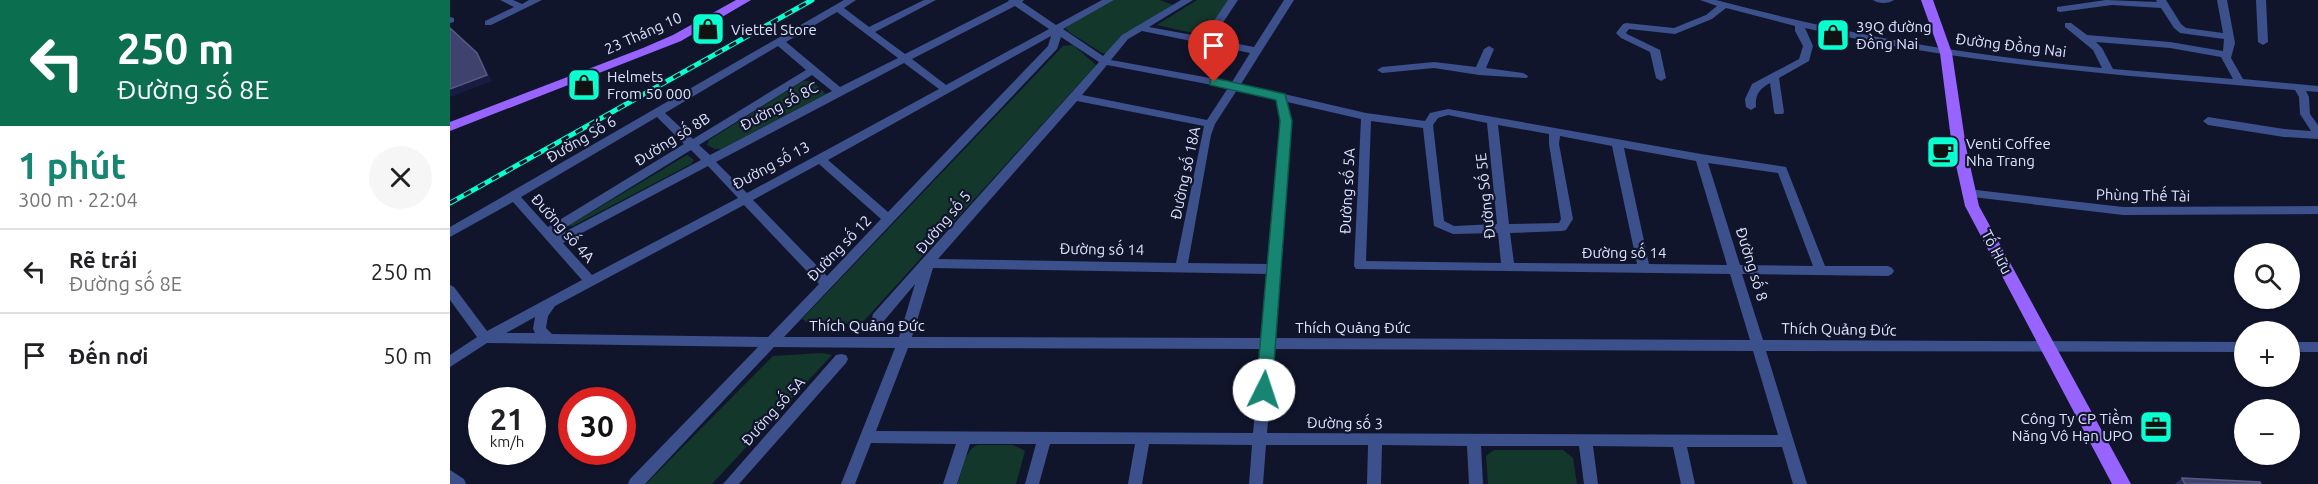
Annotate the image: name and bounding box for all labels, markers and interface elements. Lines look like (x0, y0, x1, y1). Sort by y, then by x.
street label: 23 Tháng 10 (602, 8, 684, 58)
shop icon: Viettel Store (690, 11, 726, 47)
shop icon: 39Q đường Đồng Nai (1815, 17, 1851, 53)
place label: 39Q đường Đồng Nai (1856, 18, 1932, 52)
pin (1188, 20, 1239, 82)
place label: Viettel Store (731, 21, 817, 38)
icon: left (18, 24, 96, 102)
text: 250 m (117, 25, 234, 72)
street label: Đường Đồng Nai (1955, 28, 2068, 60)
icon: arrive (1197, 29, 1230, 62)
shop icon: Helmets From 50 000 (566, 67, 602, 103)
place label: Helmets From 50 000 (607, 68, 691, 102)
text: Đường số 8E (117, 74, 269, 104)
street label: Đường số 8C (736, 77, 821, 134)
street label: Đường số 8B (630, 108, 713, 169)
street label: Đường Số 6 (542, 111, 619, 166)
street label: Đường số 18A (1165, 124, 1203, 221)
cafe icon: Venti Coffee Nha Trang (1925, 134, 1961, 170)
place label: Venti Coffee Nha Trang (1966, 135, 2051, 169)
street label: Đường số 13 (729, 136, 812, 192)
text: 1 phút (18, 145, 126, 186)
button: close (369, 146, 432, 209)
street label: Đường số 5A (1335, 147, 1358, 234)
street label: Đường Số 5E (1470, 152, 1498, 240)
street label: Phùng Thế Tài (2096, 184, 2190, 204)
street label: Đường số 5 (911, 186, 974, 257)
text: 300 m · 22:04 (18, 188, 138, 211)
street label: Đường số 4A (528, 189, 600, 266)
street label: Đường số 12 (802, 210, 875, 284)
street label: Đường số 8 (1733, 225, 1773, 303)
street label: Tố Hữu (1978, 226, 2017, 277)
street label: Đường số 14 (1059, 238, 1145, 258)
street label: Đường số 14 (1582, 242, 1666, 261)
map controls (2234, 243, 2300, 465)
button: search (2234, 243, 2300, 309)
text: Rẽ trái (69, 247, 137, 272)
icon: left (18, 255, 51, 288)
text: 250 m (371, 259, 432, 284)
text: Đường số 8E (69, 272, 182, 295)
street label: Thích Quảng Đức (809, 317, 925, 334)
street label: Thích Quảng Đức (1295, 319, 1411, 336)
street label: Thích Quảng Đức (1781, 319, 1897, 339)
button: + (2234, 321, 2300, 387)
icon: arrive (18, 339, 51, 372)
text: Đến nơi (69, 343, 148, 368)
text: 50 m (383, 343, 432, 368)
position arrow (1232, 358, 1296, 422)
street label: Đường số 5A (737, 372, 808, 449)
speed limit sign: 30 (558, 387, 636, 465)
button: − (2234, 399, 2300, 465)
text: 21 (490, 402, 524, 436)
place label: Công Ty CP Tiềm Năng Vô Hạn UPO (2012, 408, 2133, 444)
office icon: Công Ty CP Tiềm Năng Vô Hạn UPO (2138, 409, 2174, 445)
street label: Đường số 3 (1307, 412, 1383, 432)
text: km/h (490, 433, 524, 450)

